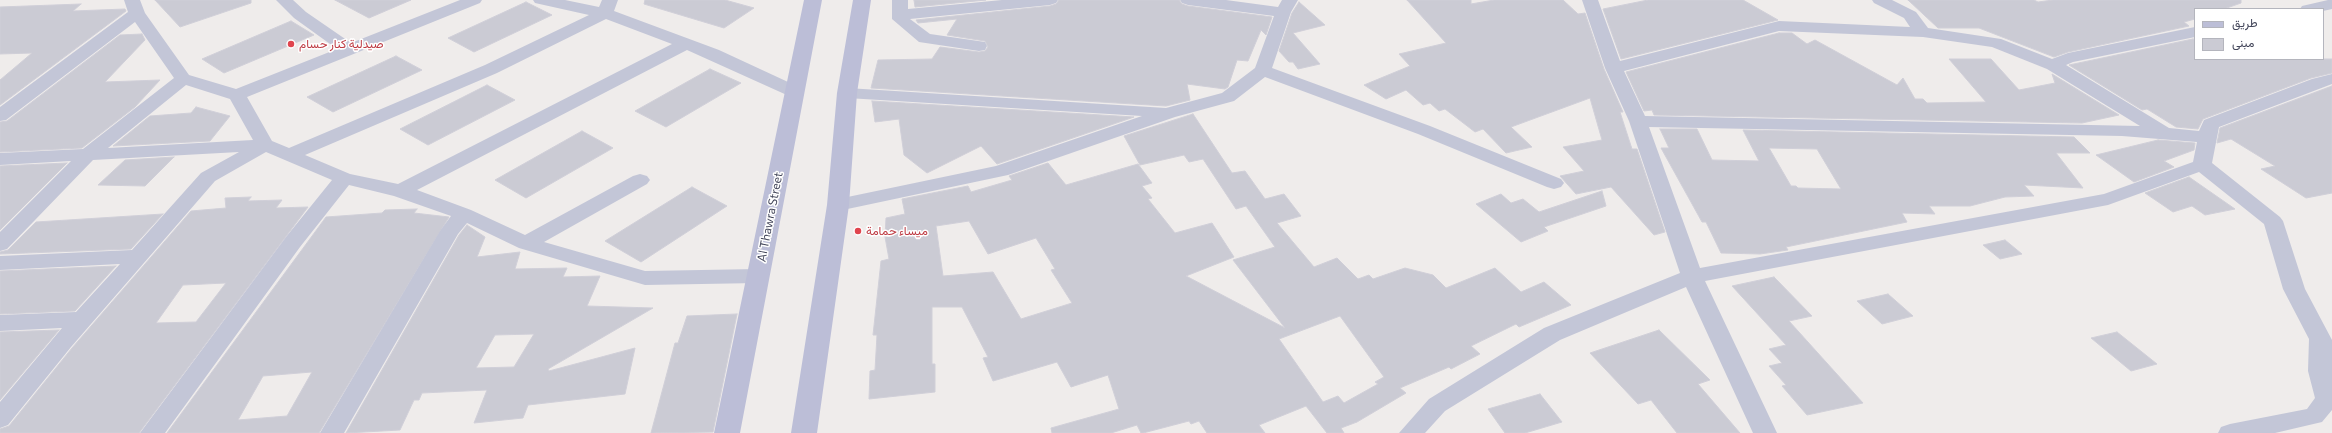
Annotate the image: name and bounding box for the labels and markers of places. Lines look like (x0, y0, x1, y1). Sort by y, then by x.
place label: صيدلية كنار حسام (299, 37, 383, 51)
marker: صيدلية كنار حسام (286, 39, 296, 49)
place label: ميساء حمامة (866, 224, 928, 238)
marker: ميساء حمامة (853, 226, 863, 236)

